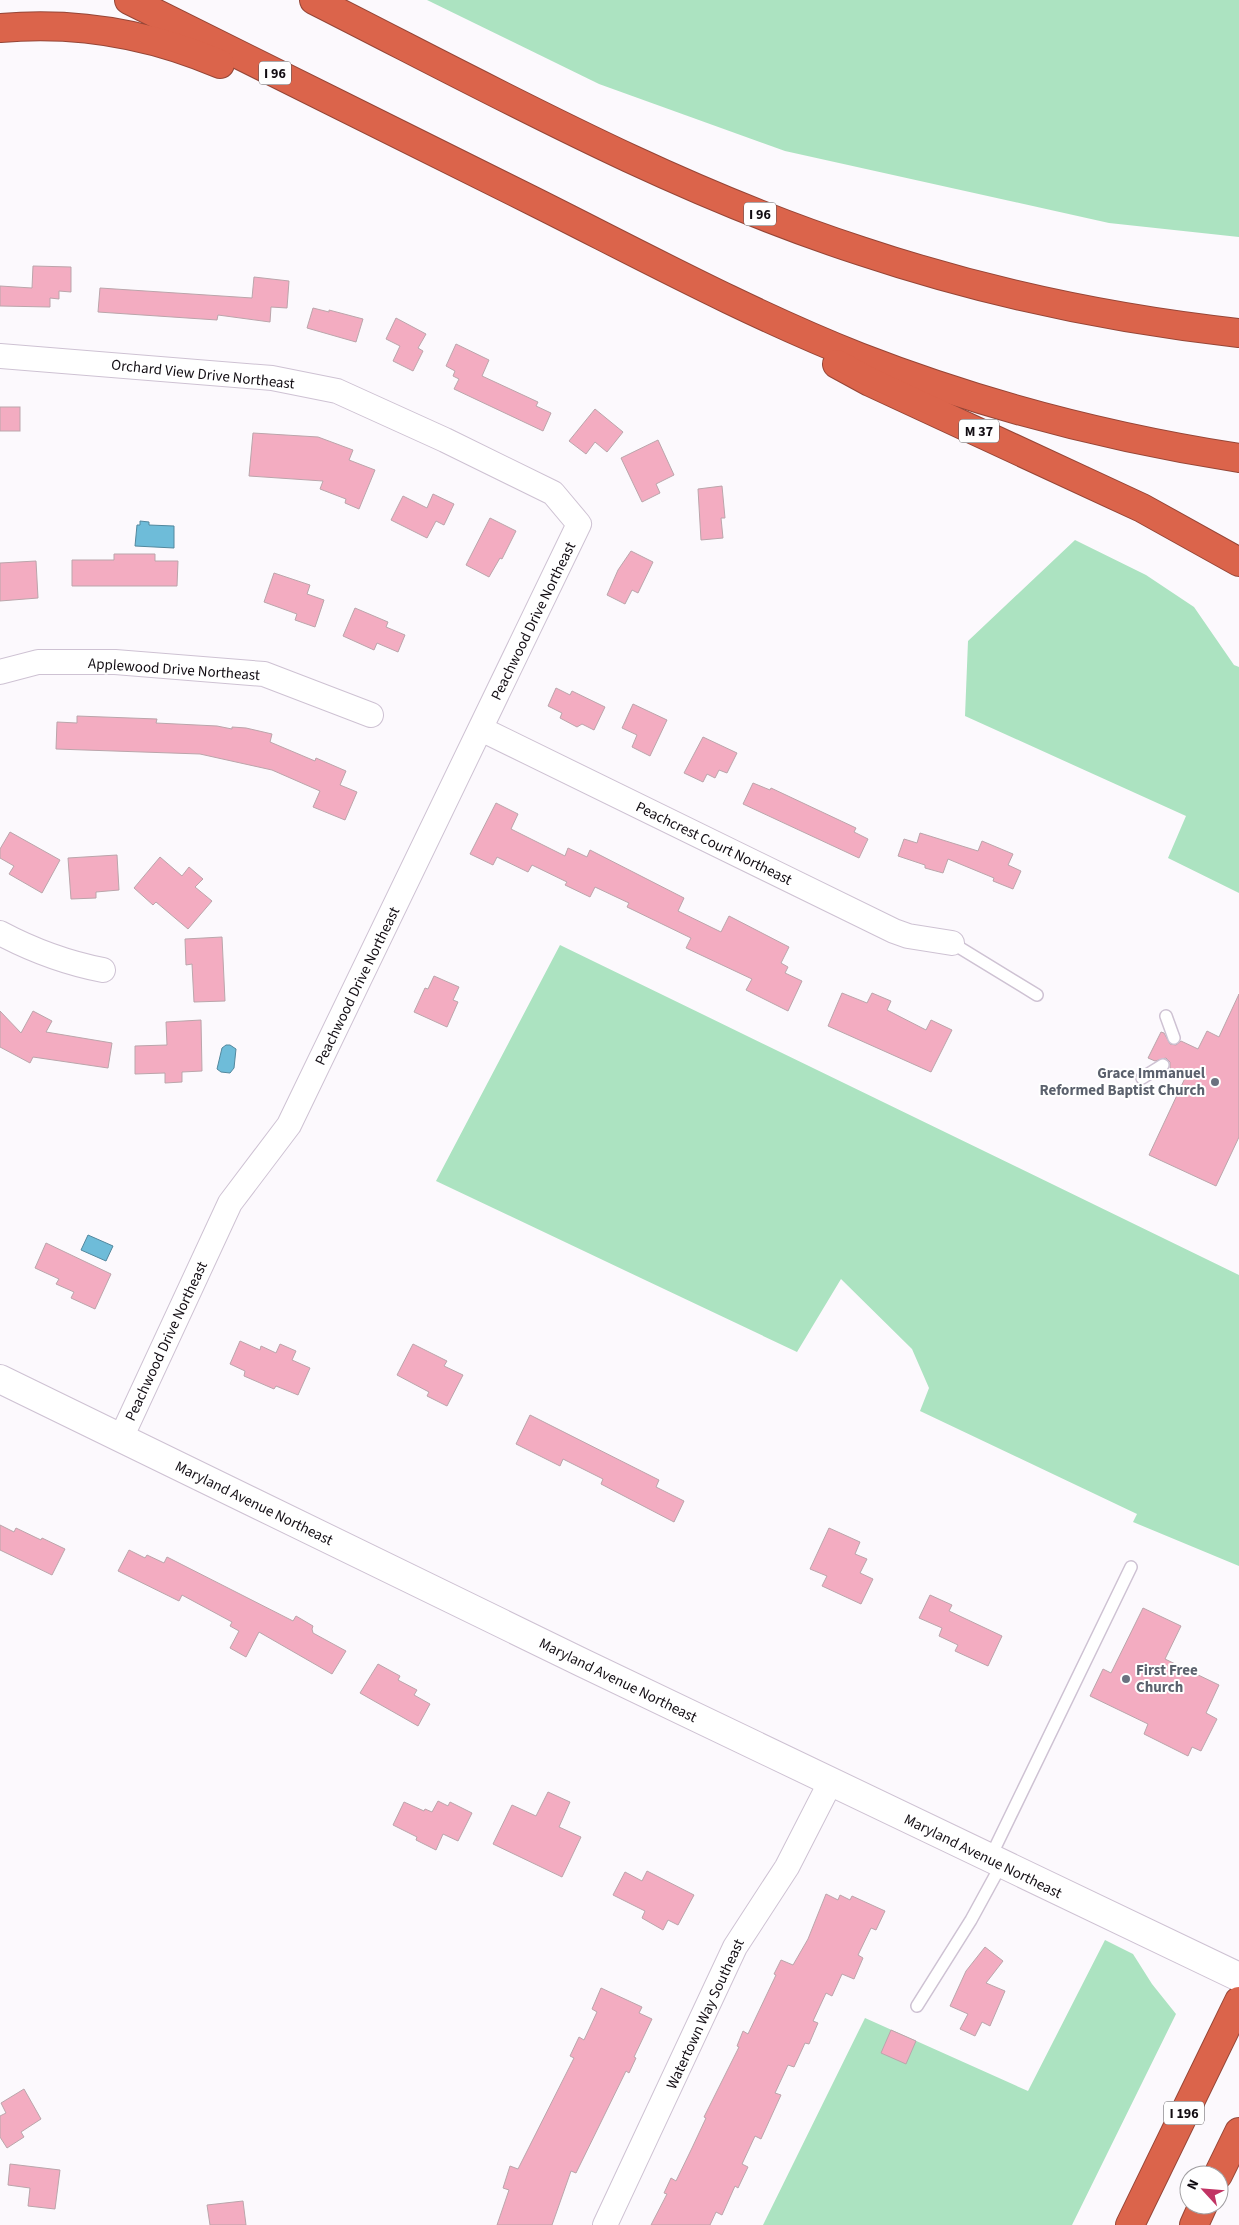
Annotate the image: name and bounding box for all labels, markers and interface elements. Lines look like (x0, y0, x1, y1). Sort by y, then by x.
road number: I 96 (259, 62, 291, 84)
road number: I 96 (744, 202, 776, 225)
street label: Orchard View Drive Northeast (110, 354, 296, 395)
road number: M 37 (959, 420, 999, 442)
street label: Peachwood Drive Northeast (486, 538, 581, 704)
street label: Applewood Drive Northeast (87, 653, 261, 686)
street label: Peachcrest Court Northeast (632, 796, 795, 890)
street label: Peachwood Drive Northeast (310, 903, 405, 1069)
place label: Grace Immanuel Reformed Baptist Church (1039, 1063, 1206, 1101)
marker: Grace Immanuel Reformed Baptist Church (1209, 1076, 1221, 1088)
street label: Peachwood Drive Northeast (120, 1258, 213, 1424)
street label: Maryland Avenue Northeast (171, 1456, 336, 1551)
street label: Maryland Avenue Northeast (535, 1633, 700, 1728)
place label: First Free Church (1136, 1660, 1198, 1698)
marker: First Free Church (1120, 1673, 1132, 1685)
street label: Maryland Avenue Northeast (900, 1809, 1065, 1904)
street label: Watertown Way Southeast (661, 1936, 750, 2093)
road number: I 196 (1164, 2102, 1204, 2124)
north arrow (1179, 2165, 1229, 2215)
text: N (1182, 2176, 1204, 2193)

